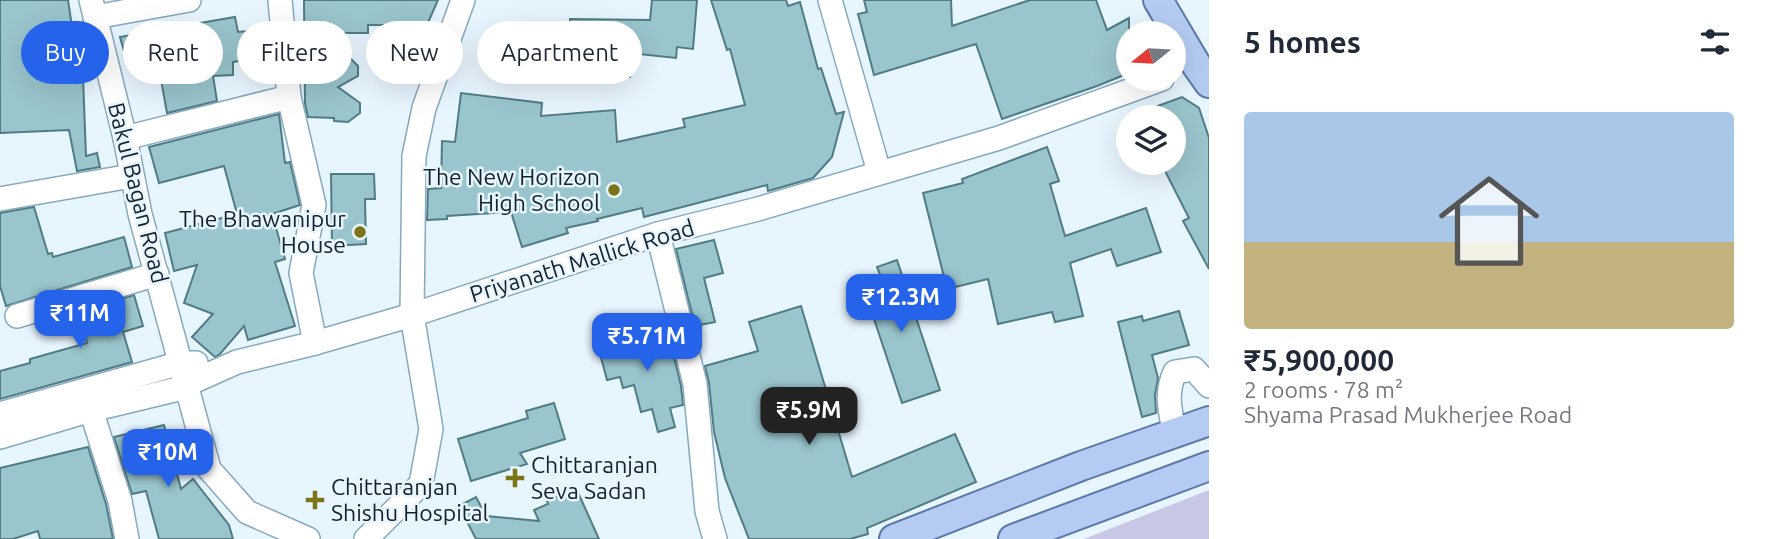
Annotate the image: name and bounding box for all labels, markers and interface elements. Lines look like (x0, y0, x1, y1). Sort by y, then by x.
chip: Buy (21, 21, 109, 84)
chip: Rent (123, 21, 223, 84)
chip: Filters (237, 21, 352, 84)
chip: New (366, 21, 463, 84)
chip: Apartment (477, 21, 642, 84)
north arrow (1116, 21, 1186, 91)
map controls (1116, 21, 1186, 175)
icon: filters (1696, 23, 1734, 61)
text: 5 homes (1244, 25, 1361, 59)
street label: Bakul Bagan Road (104, 100, 173, 286)
button: layers (1116, 105, 1186, 175)
icon: home (1426, 158, 1552, 284)
place label: The New Horizon High School (423, 164, 600, 215)
marker: The New Horizon High School (606, 182, 622, 198)
place label: The Bhawanipur House (179, 206, 346, 257)
street label: Priyanath Mallick Road (467, 214, 697, 307)
marker: The Bhawanipur House (352, 224, 368, 240)
pin: ₹12.3M (844, 274, 958, 334)
text: ₹12.3M (862, 284, 940, 309)
pin: ₹11M (39, 290, 121, 350)
text: ₹11M (50, 300, 110, 325)
pin: ₹5.71M (590, 314, 704, 373)
text: ₹5.71M (608, 323, 686, 348)
text: ₹5,900,000 (1244, 343, 1394, 377)
text: 2 rooms · 78 m² (1244, 377, 1403, 402)
pin: ₹5.9M (760, 388, 858, 447)
text: ₹5.9M (776, 397, 842, 422)
text: Shyama Prasad Mukherjee Road (1244, 402, 1572, 427)
pin: ₹10M (127, 430, 209, 489)
text: ₹10M (138, 439, 198, 464)
place label: Chittaranjan Seva Sadan (531, 452, 658, 503)
marker: Chittaranjan Seva Sadan (505, 468, 525, 488)
place label: Chittaranjan Shishu Hospital (331, 474, 489, 525)
marker: Chittaranjan Shishu Hospital (305, 490, 325, 510)

